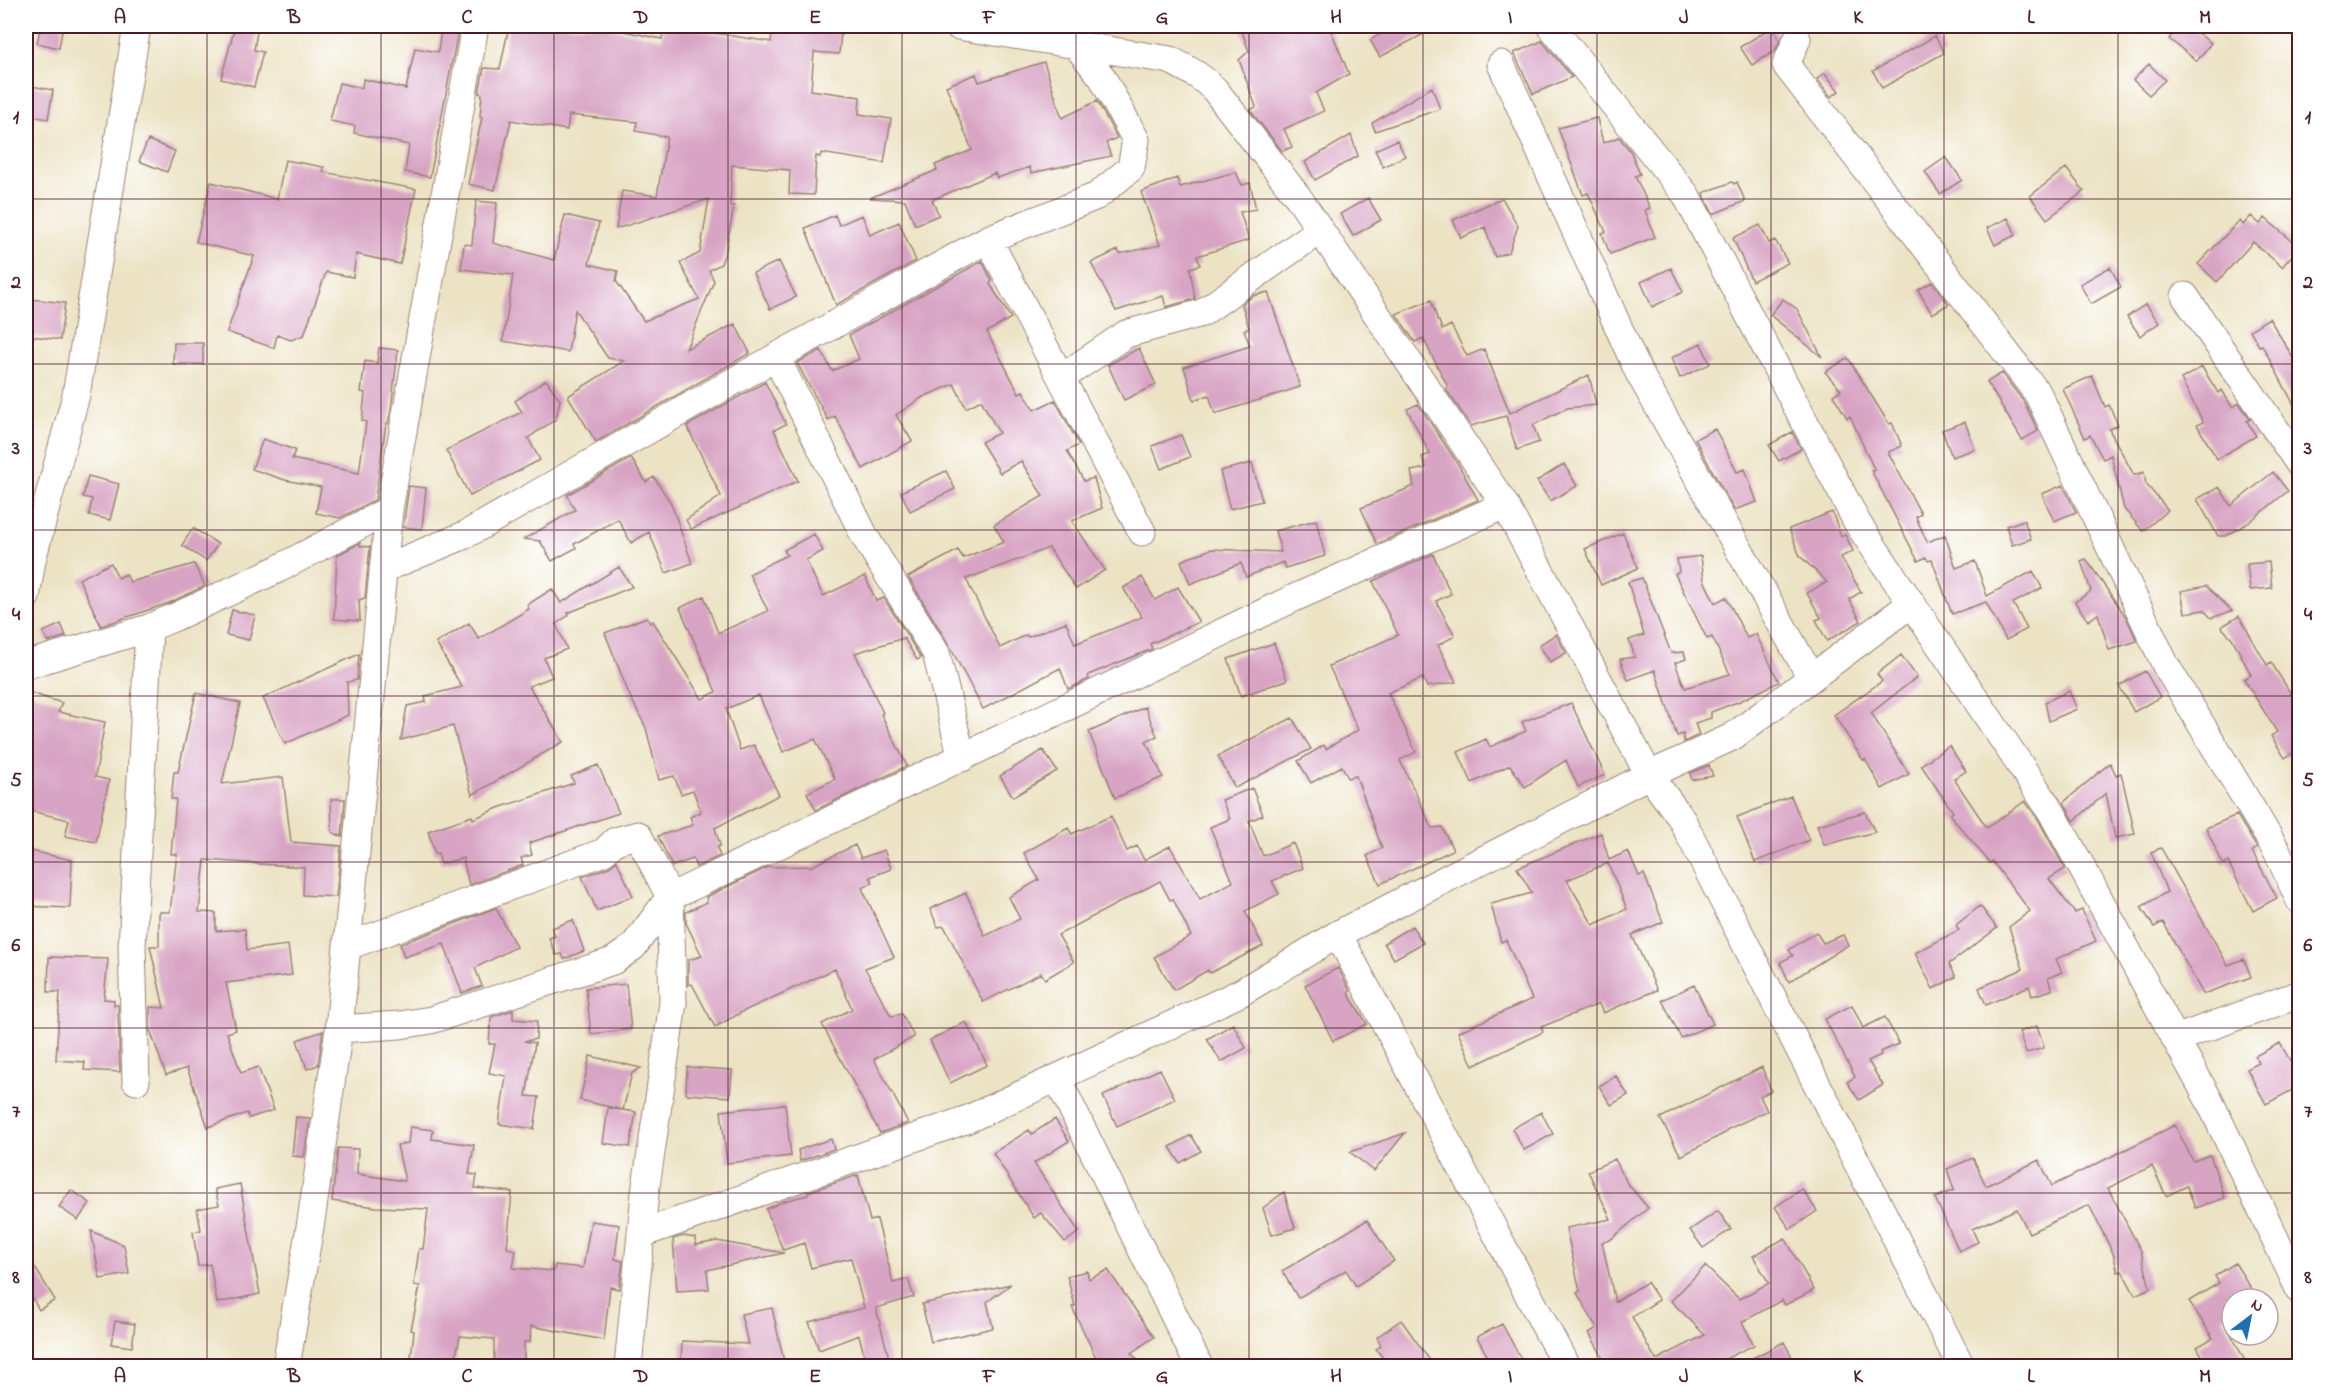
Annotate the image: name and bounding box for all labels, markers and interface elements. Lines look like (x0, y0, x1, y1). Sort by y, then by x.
text: A (114, 4, 126, 33)
text: B (286, 4, 301, 33)
text: C (462, 4, 473, 33)
text: D (633, 4, 648, 33)
text: E (809, 4, 821, 33)
text: F (982, 4, 996, 33)
text: G (1156, 4, 1169, 33)
text: H (1330, 4, 1342, 33)
text: I (1508, 4, 1513, 33)
text: J (1679, 4, 1689, 33)
text: K (1853, 4, 1864, 33)
text: L (2027, 4, 2035, 33)
text: M (2199, 4, 2211, 33)
text: 1 (13, 104, 20, 133)
text: 1 (2305, 104, 2312, 133)
text: 2 (10, 269, 21, 298)
text: 2 (2302, 269, 2313, 298)
text: 3 (11, 435, 20, 464)
text: 3 (2303, 435, 2312, 464)
text: 4 (12, 601, 21, 630)
text: 4 (2304, 601, 2313, 630)
text: 5 (10, 767, 22, 796)
text: 5 (2302, 767, 2314, 796)
text: 6 (12, 932, 21, 961)
text: 6 (2304, 932, 2313, 961)
text: 7 (12, 1098, 21, 1127)
text: 7 (2304, 1098, 2313, 1127)
text: 8 (11, 1264, 20, 1293)
text: 8 (2303, 1264, 2312, 1293)
north arrow (2220, 1287, 2280, 1347)
text: N (2246, 1293, 2268, 1319)
text: A (114, 1363, 126, 1392)
text: B (286, 1363, 301, 1392)
text: C (462, 1363, 473, 1392)
text: D (633, 1363, 648, 1392)
text: E (809, 1363, 821, 1392)
text: F (982, 1363, 996, 1392)
text: G (1156, 1363, 1169, 1392)
text: H (1330, 1363, 1342, 1392)
text: I (1508, 1363, 1513, 1392)
text: J (1679, 1363, 1689, 1392)
text: K (1853, 1363, 1864, 1392)
text: L (2027, 1363, 2035, 1392)
text: M (2199, 1363, 2211, 1392)

